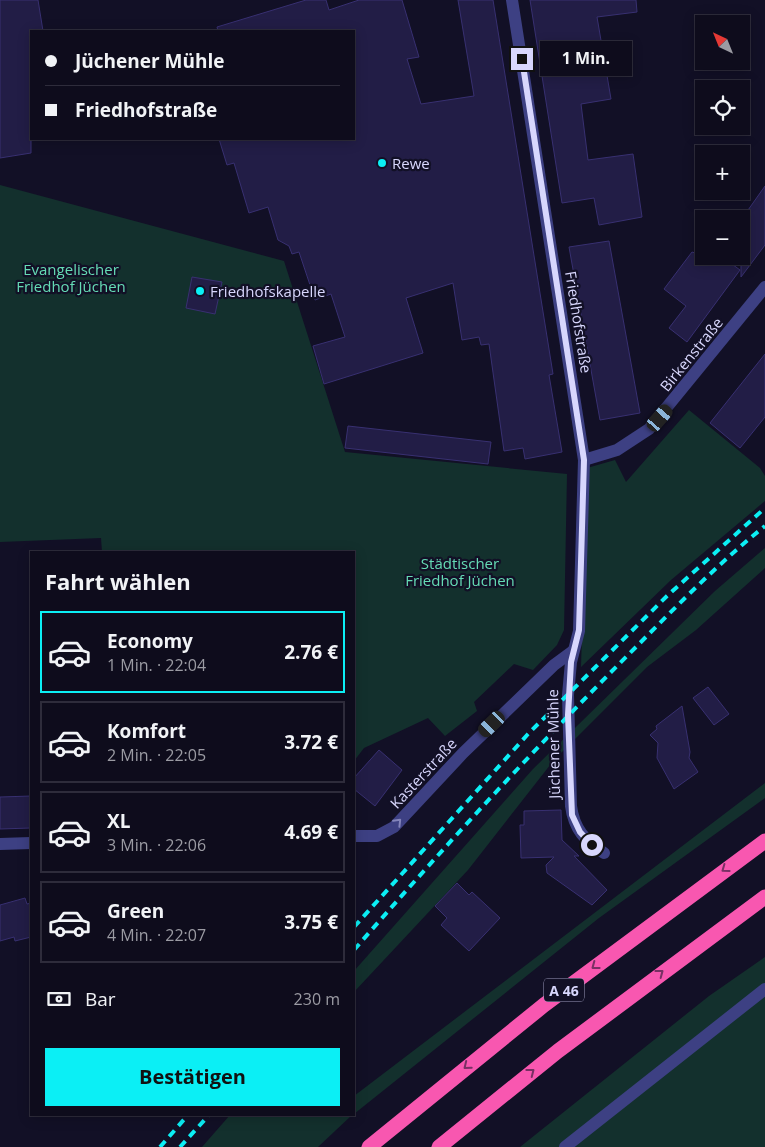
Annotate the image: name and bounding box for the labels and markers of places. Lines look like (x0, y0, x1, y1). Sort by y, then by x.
place label: Rewe (392, 153, 430, 173)
marker: Rewe (376, 157, 388, 169)
place label: Friedhofskapelle (210, 281, 326, 301)
marker: Friedhofskapelle (194, 285, 206, 297)

